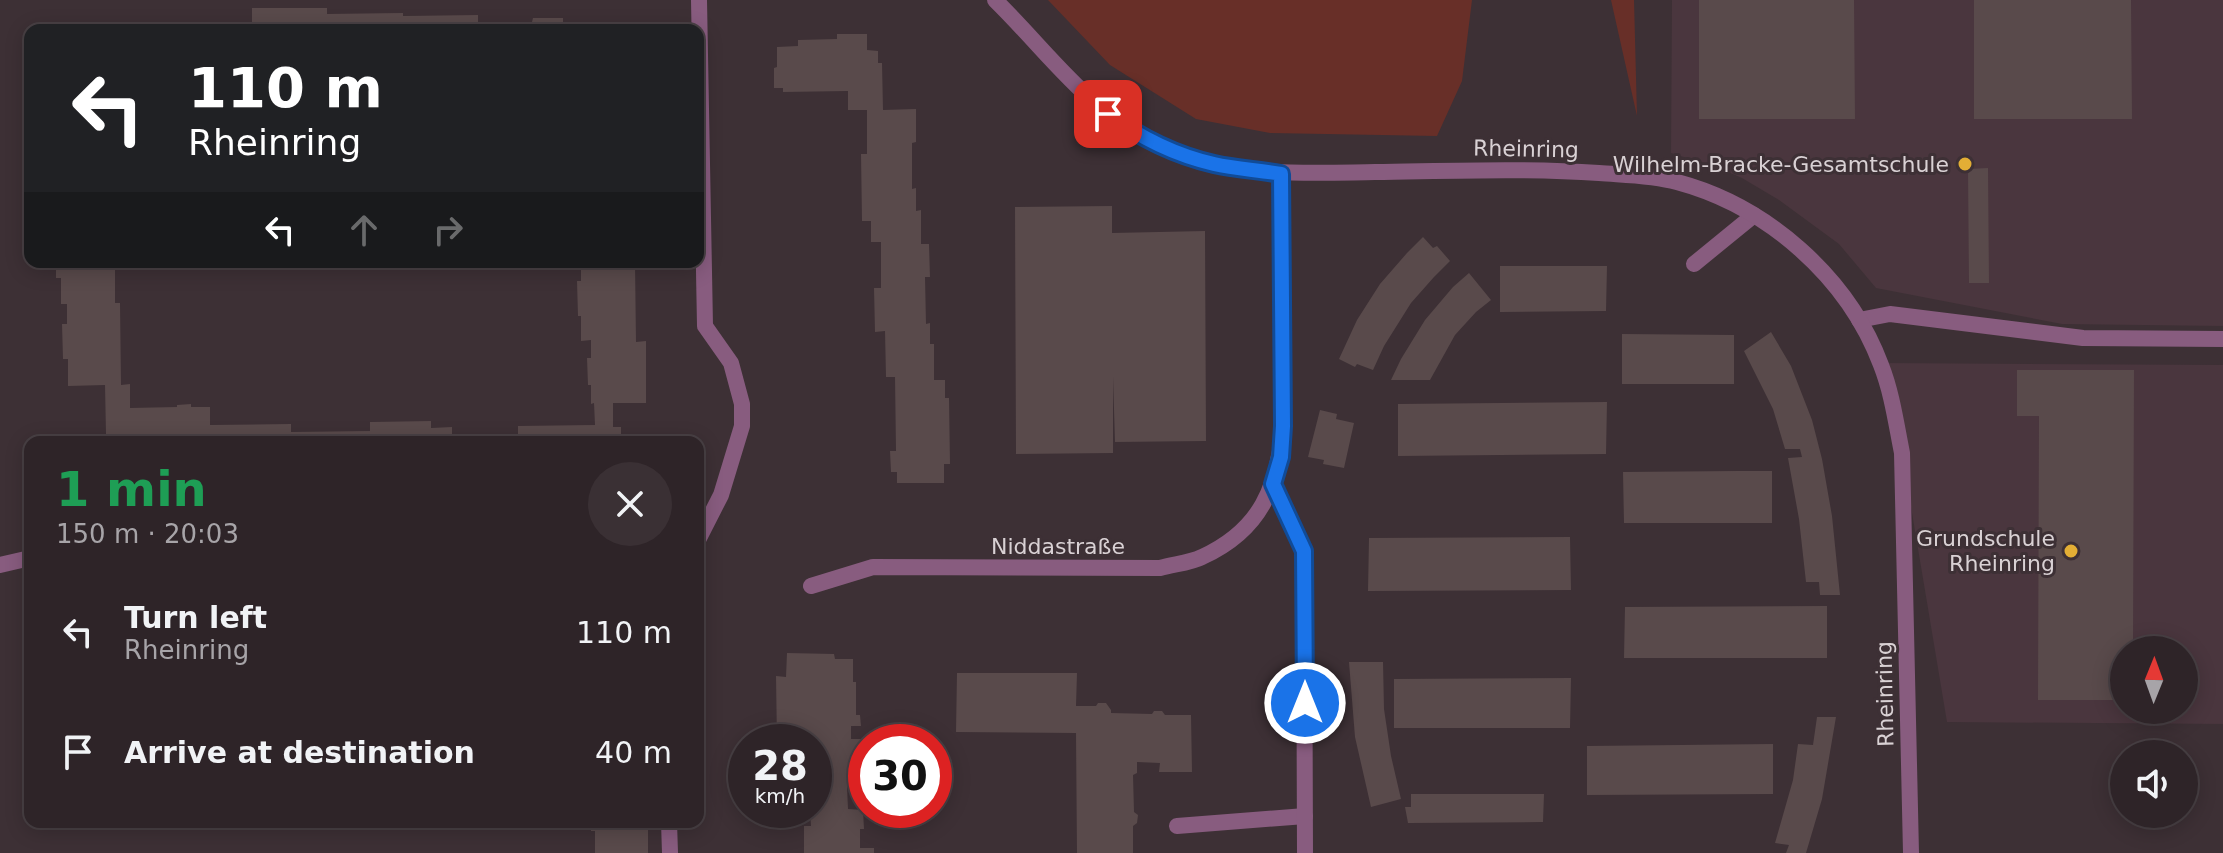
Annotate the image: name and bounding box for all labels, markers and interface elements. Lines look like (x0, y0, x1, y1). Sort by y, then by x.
text: 110 m (188, 55, 383, 120)
icon: left (56, 56, 160, 160)
pin (1074, 80, 1142, 148)
icon: arrive (1086, 92, 1130, 136)
text: Rheinring (188, 122, 361, 163)
street label: Rheinring (1473, 136, 1579, 162)
place label: Wilhelm-Bracke-Gesamtschule (1613, 152, 1949, 177)
marker: Wilhelm-Bracke-Gesamtschule (1956, 155, 1974, 173)
icon: left (258, 208, 302, 252)
icon: ahead (342, 208, 386, 252)
icon: right (426, 208, 470, 252)
text: 1 min (56, 461, 207, 517)
button: close (588, 462, 672, 546)
text: 150 m · 20:03 (56, 519, 239, 549)
place label: Grundschule Rheinring (1916, 526, 2055, 576)
street label: Niddastraße (991, 534, 1125, 559)
marker: Grundschule Rheinring (2062, 542, 2080, 560)
text: Turn left (124, 600, 267, 635)
icon: left (56, 610, 100, 654)
text: 110 m (576, 615, 672, 650)
text: Rheinring (124, 635, 249, 665)
north arrow (2110, 636, 2198, 724)
map controls (2110, 636, 2198, 828)
street label: Rheinring (1872, 641, 1898, 747)
position arrow (1263, 661, 1347, 745)
speed limit sign: 30 (848, 724, 952, 828)
icon: arrive (56, 730, 100, 774)
text: Arrive at destination (124, 735, 475, 770)
text: 40 m (595, 735, 672, 770)
button: sound (2110, 740, 2198, 828)
text: 28 (752, 743, 808, 789)
text: km/h (755, 784, 805, 808)

